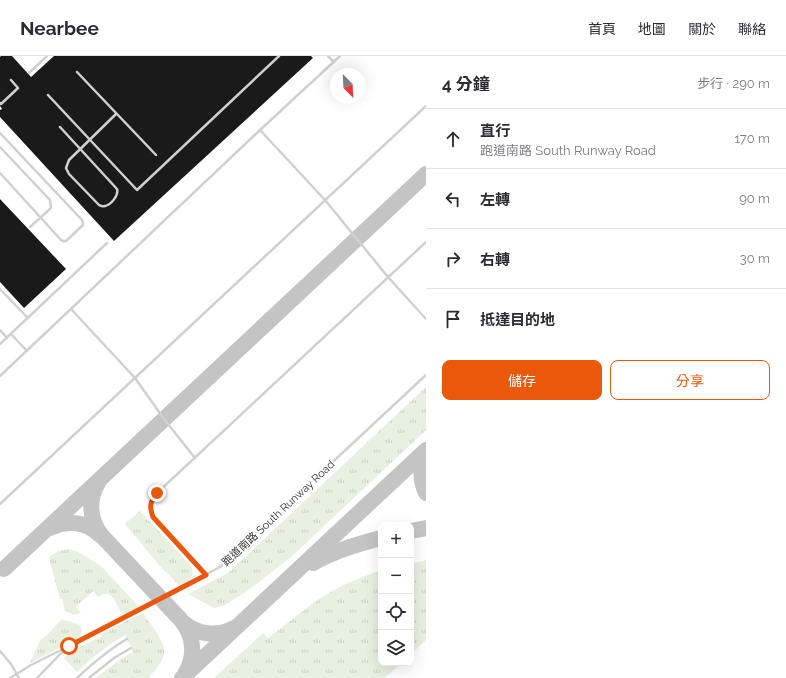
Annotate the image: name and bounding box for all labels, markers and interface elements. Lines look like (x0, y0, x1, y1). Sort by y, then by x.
text: Nearbee (20, 17, 99, 39)
text: 首頁 (588, 21, 616, 37)
text: 地圖 (638, 21, 666, 37)
text: 關於 (688, 21, 716, 37)
text: 聯絡 (738, 21, 766, 37)
north arrow (330, 68, 366, 104)
text: 4 分鐘 (442, 74, 490, 94)
text: 步行 · 290 m (697, 76, 770, 91)
text: 直行 (480, 122, 510, 140)
icon: ahead (442, 128, 464, 150)
text: 170 m (734, 131, 770, 146)
text: 跑道南路 South Runway Road (480, 143, 656, 158)
icon: left (442, 188, 464, 210)
text: 左轉 (480, 191, 510, 209)
text: 90 m (739, 191, 770, 206)
icon: right (442, 248, 464, 270)
text: 右轉 (480, 251, 510, 269)
text: 30 m (740, 251, 770, 266)
icon: arrive (442, 308, 464, 330)
text: 抵達目的地 (480, 311, 555, 329)
button: 儲存 (442, 360, 602, 400)
button: 分享 (610, 360, 770, 400)
street label: 跑道南路 South Runway Road (219, 458, 337, 569)
route end (148, 484, 166, 502)
map controls (378, 522, 414, 666)
button: + (378, 522, 414, 558)
button: − (378, 558, 414, 594)
button: locate (378, 594, 414, 630)
button: layers (378, 630, 414, 666)
route start (60, 637, 78, 655)

